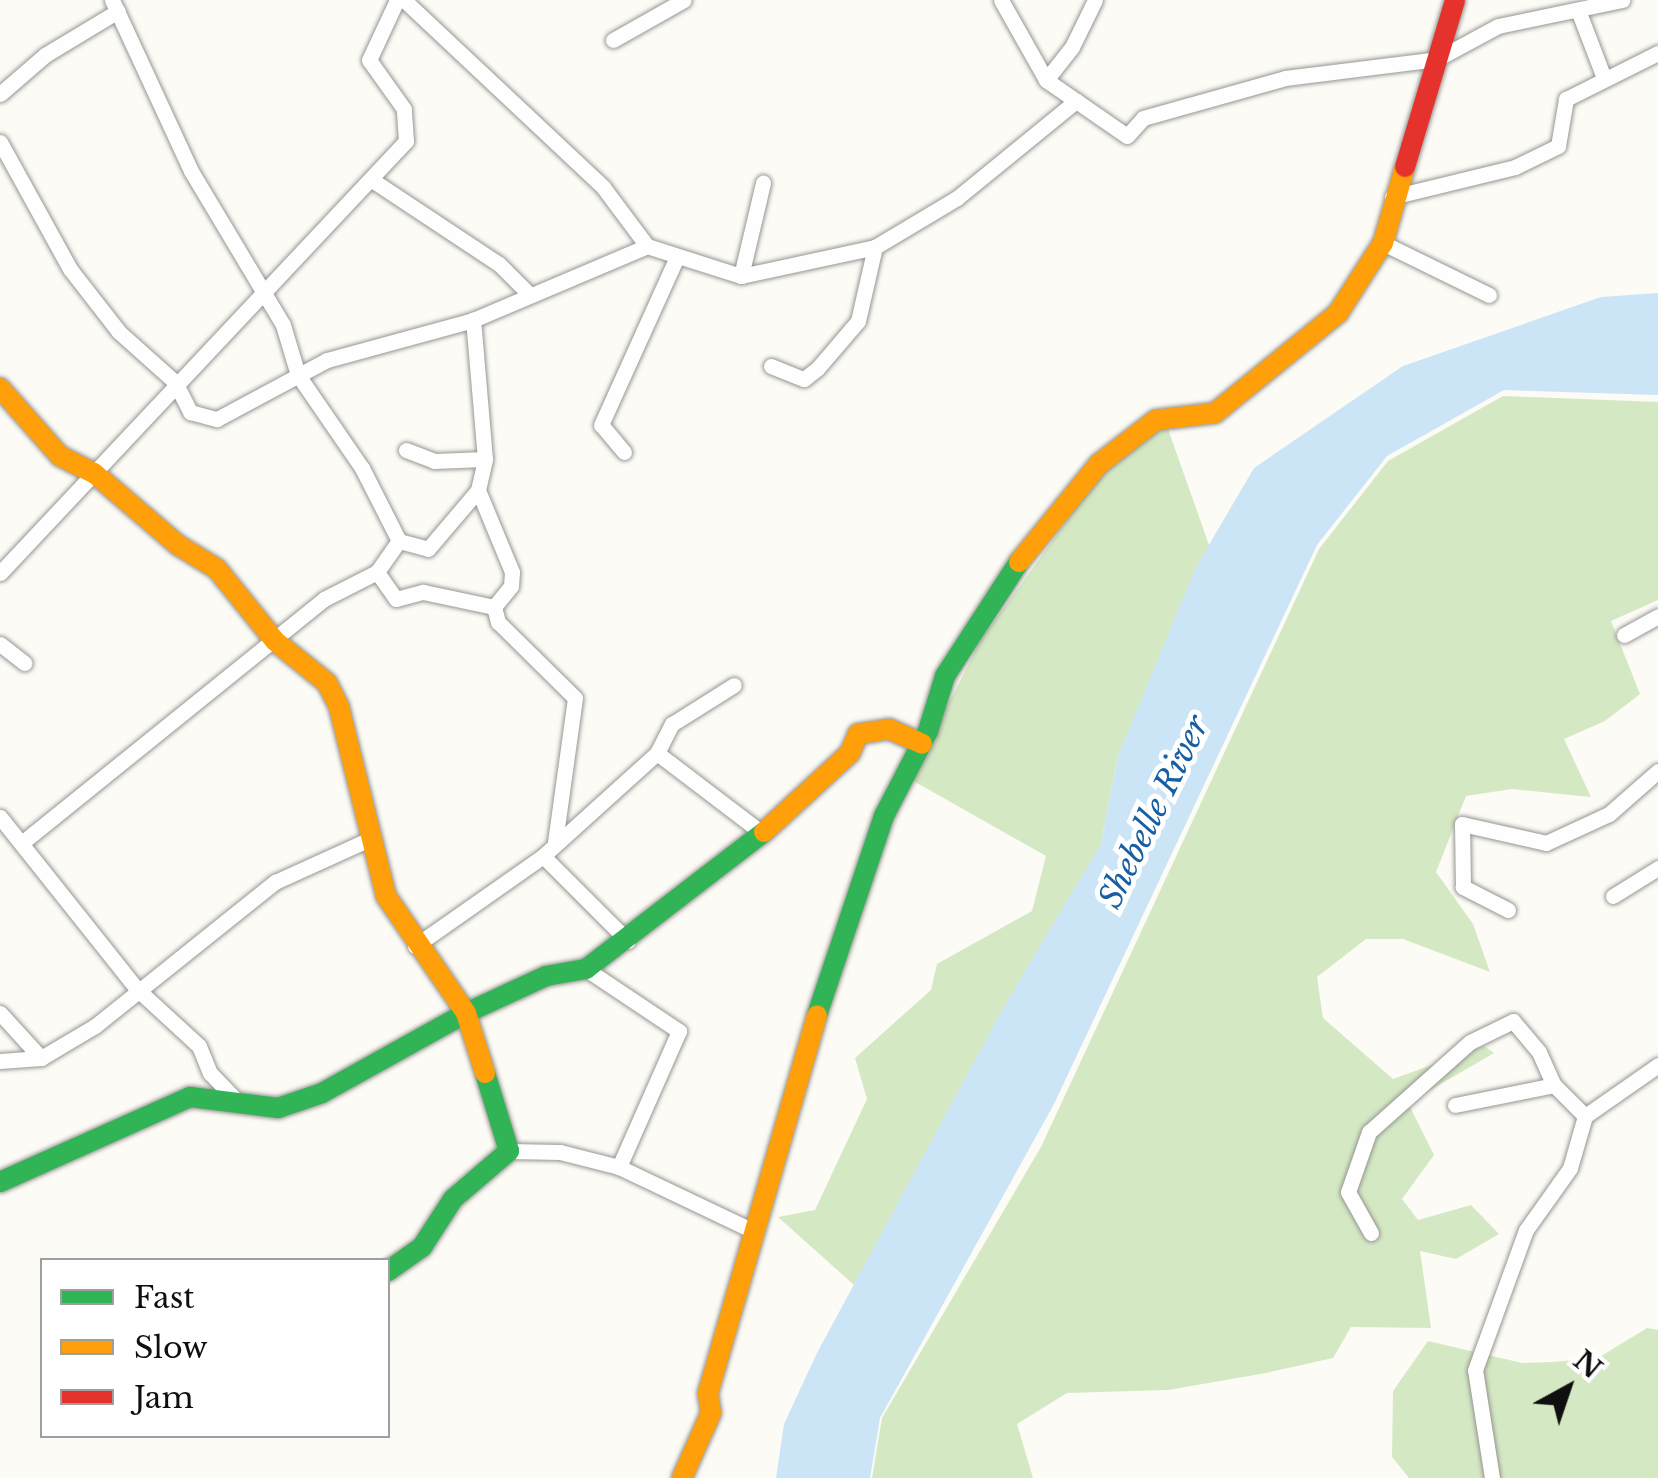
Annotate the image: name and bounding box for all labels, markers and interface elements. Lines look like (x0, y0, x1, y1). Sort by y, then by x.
water label: Shebelle River (1091, 709, 1217, 915)
legend (40, 1258, 390, 1438)
text: Fast (134, 1279, 195, 1316)
text: Slow (134, 1329, 208, 1366)
north arrow (1518, 1338, 1618, 1438)
text: N (1566, 1343, 1609, 1386)
text: Jam (134, 1379, 194, 1416)

